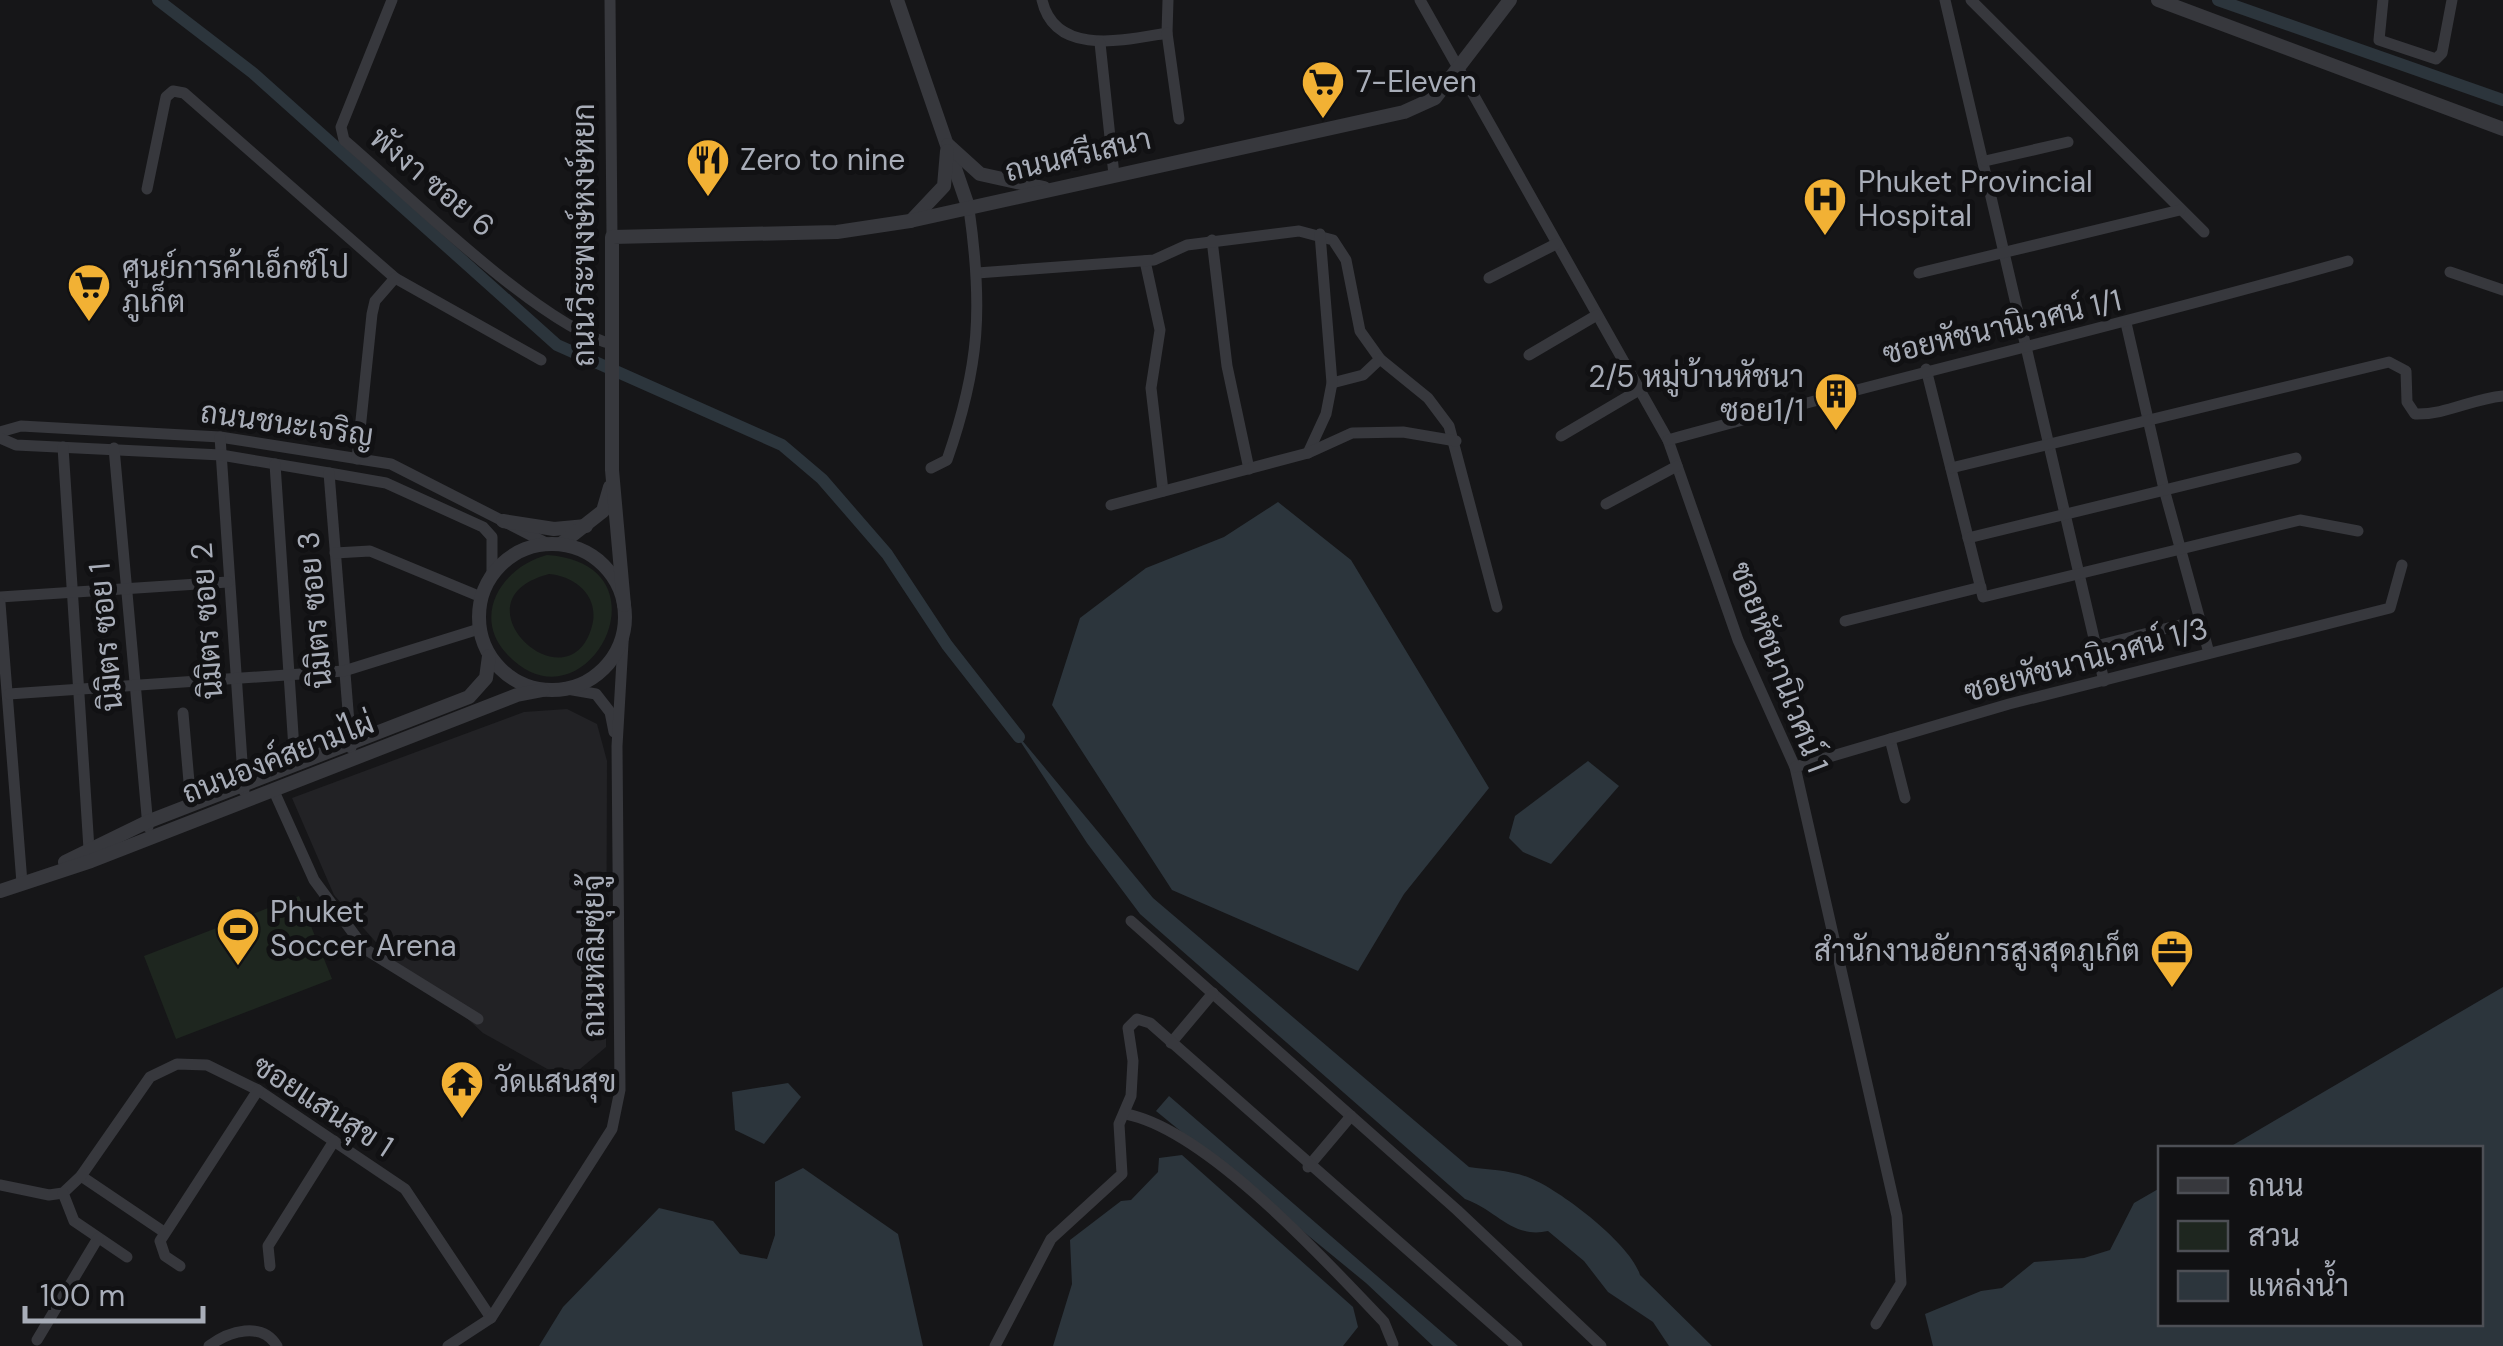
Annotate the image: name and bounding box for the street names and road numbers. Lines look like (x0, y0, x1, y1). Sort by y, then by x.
street label: ถนนวีระพงษ์หงษ์หยก (564, 103, 603, 367)
street label: พังงา ซอย 6 (362, 118, 503, 245)
street label: ถนนศรีเสนา (1001, 119, 1155, 190)
street label: ซอยหัชนานิเวศน์ 1/1 (1879, 280, 2125, 373)
street label: ถนนชนะเจริญ (198, 392, 376, 455)
street label: นิมิตร ซอย 3 (288, 530, 341, 690)
street label: นิมิตร ซอย 2 (182, 541, 231, 701)
street label: ซอยหัชนานิเวศน์ 1 (1721, 556, 1838, 778)
street label: นิมิตร ซอย 1 (80, 561, 131, 713)
street label: ซอยหัชนานิเวศน์ 1/3 (1960, 608, 2212, 711)
street label: ถนนองค์สยามไผ่ (176, 703, 380, 812)
street label: ถนนหลิมซุ่ยจู้ (573, 874, 615, 1037)
street label: ซอยแสนสุข 1 (245, 1046, 401, 1167)

